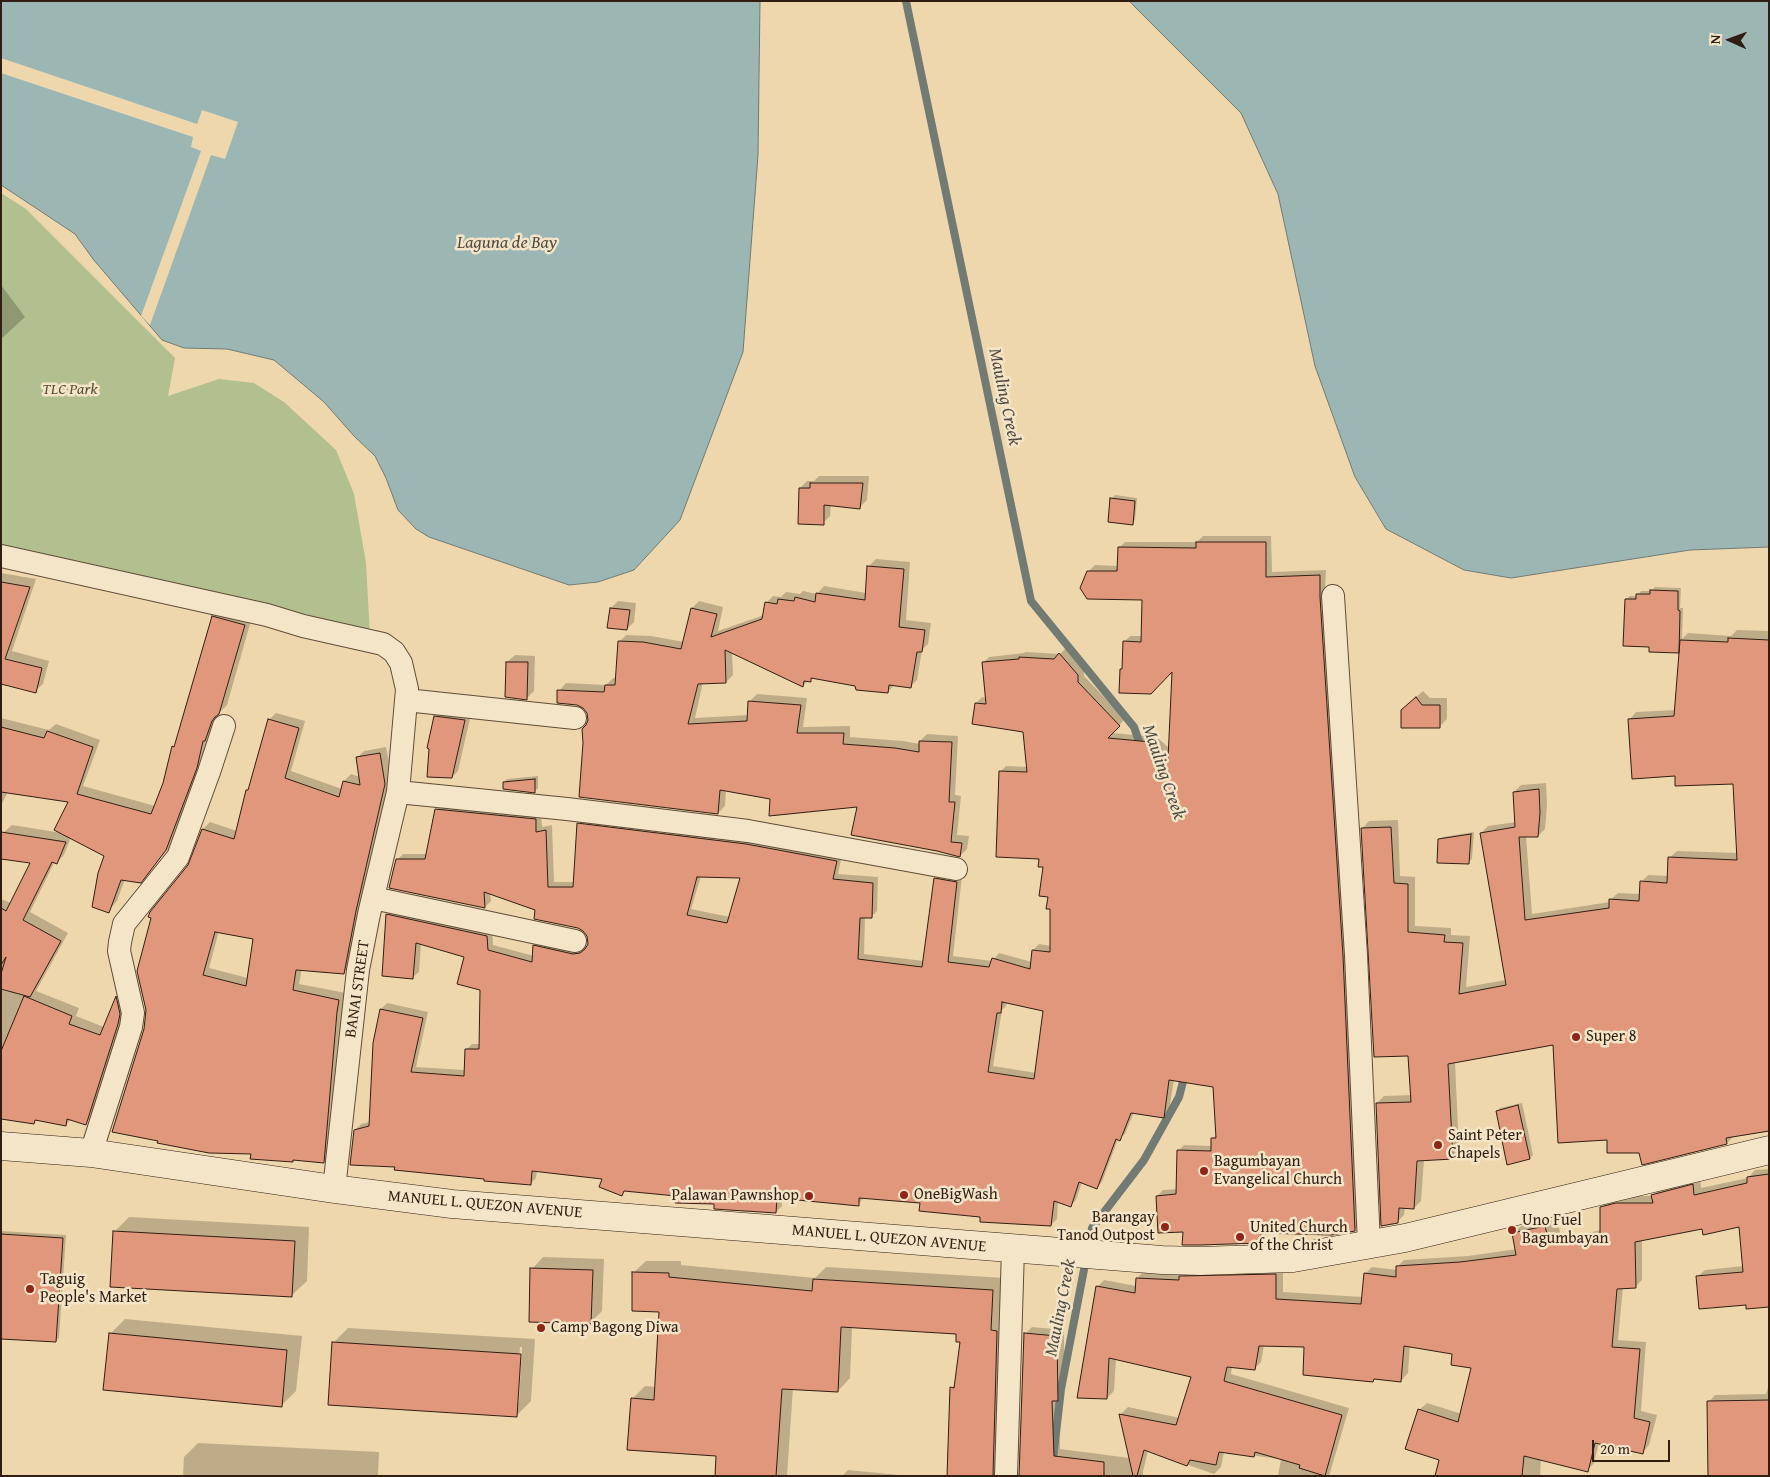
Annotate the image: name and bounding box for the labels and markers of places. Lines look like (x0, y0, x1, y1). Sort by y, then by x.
place label: Super 8 (1586, 1027, 1636, 1047)
marker: Super 8 (1570, 1031, 1582, 1043)
place label: Saint Peter Chapels (1448, 1126, 1522, 1164)
marker: Saint Peter Chapels (1432, 1139, 1444, 1151)
place label: Bagumbayan Evangelical Church (1214, 1152, 1342, 1190)
marker: Bagumbayan Evangelical Church (1198, 1165, 1210, 1177)
place label: OneBigWash (914, 1185, 998, 1205)
place label: Palawan Pawnshop (671, 1186, 799, 1206)
marker: OneBigWash (898, 1189, 910, 1201)
marker: Palawan Pawnshop (803, 1190, 815, 1202)
place label: Barangay Tanod Outpost (1057, 1208, 1155, 1246)
place label: Uno Fuel Bagumbayan (1522, 1211, 1608, 1249)
place label: United Church of the Christ (1250, 1218, 1348, 1256)
marker: Barangay Tanod Outpost (1159, 1221, 1171, 1233)
marker: Uno Fuel Bagumbayan (1506, 1224, 1518, 1236)
marker: United Church of the Christ (1234, 1231, 1246, 1243)
place label: Taguig People's Market (40, 1270, 147, 1308)
marker: Taguig People's Market (24, 1283, 36, 1295)
place label: Camp Bagong Diwa (551, 1318, 679, 1338)
marker: Camp Bagong Diwa (535, 1322, 547, 1334)

